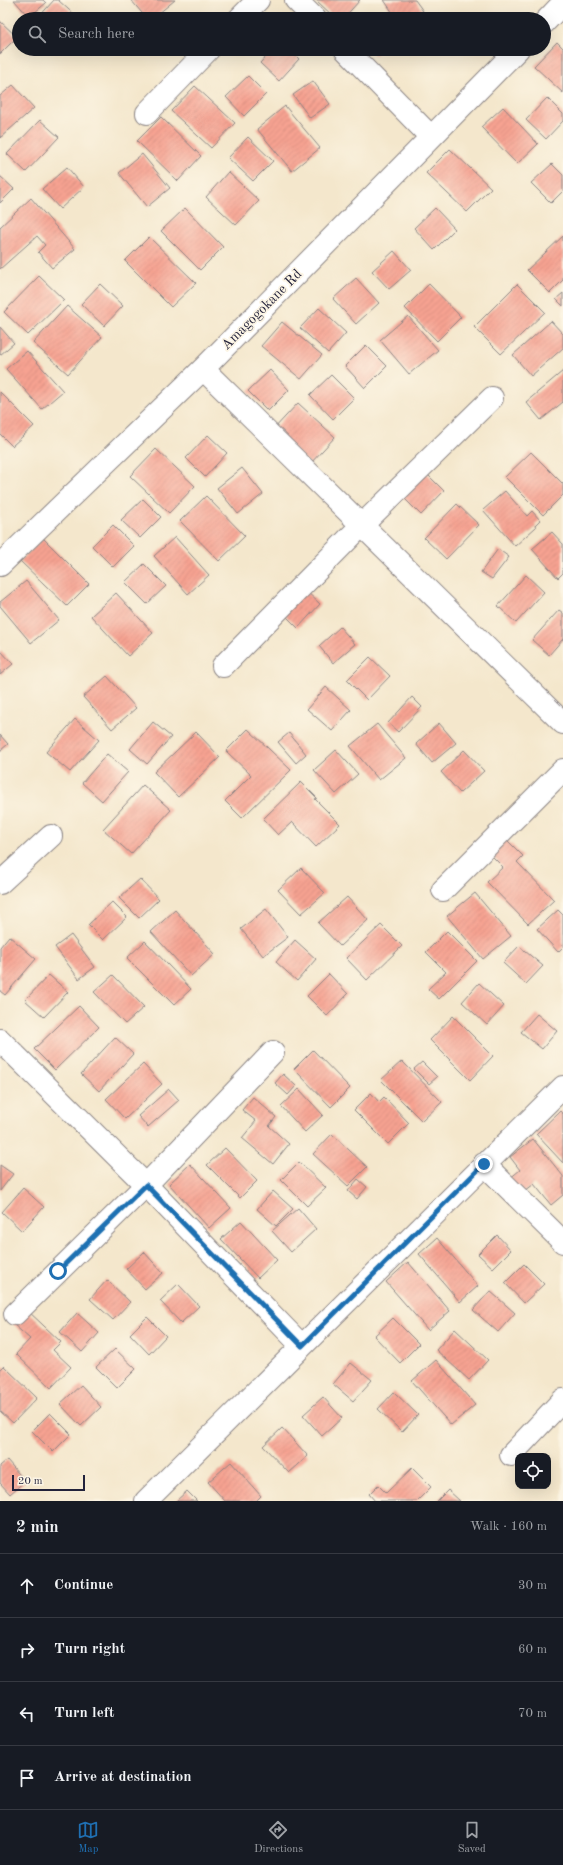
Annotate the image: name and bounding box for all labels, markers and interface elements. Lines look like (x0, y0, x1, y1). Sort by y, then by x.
search box (12, 12, 551, 56)
icon: search (26, 23, 48, 45)
text: Search here (58, 27, 135, 42)
street label: Amagogokane Rd (219, 267, 305, 353)
route end (475, 1155, 493, 1173)
route start (49, 1262, 67, 1280)
map controls (515, 1453, 551, 1489)
button: locate (515, 1453, 551, 1489)
scale bar (12, 1473, 85, 1492)
text: 20 m (18, 1476, 43, 1487)
text: 2 min (16, 1519, 59, 1536)
text: Walk · 160 m (470, 1520, 547, 1533)
icon: ahead (16, 1575, 38, 1597)
text: Continue (54, 1578, 113, 1593)
text: 30 m (518, 1579, 547, 1592)
icon: right (16, 1639, 38, 1661)
text: Turn right (54, 1642, 125, 1657)
text: 60 m (518, 1643, 547, 1656)
icon: left (16, 1703, 38, 1725)
text: Turn left (54, 1706, 114, 1721)
text: 70 m (518, 1707, 547, 1720)
icon: arrive (16, 1767, 38, 1789)
text: Arrive at destination (54, 1770, 192, 1785)
tab: Map (77, 1819, 99, 1857)
tab: Directions (254, 1819, 303, 1857)
tab: Saved (458, 1819, 486, 1857)

